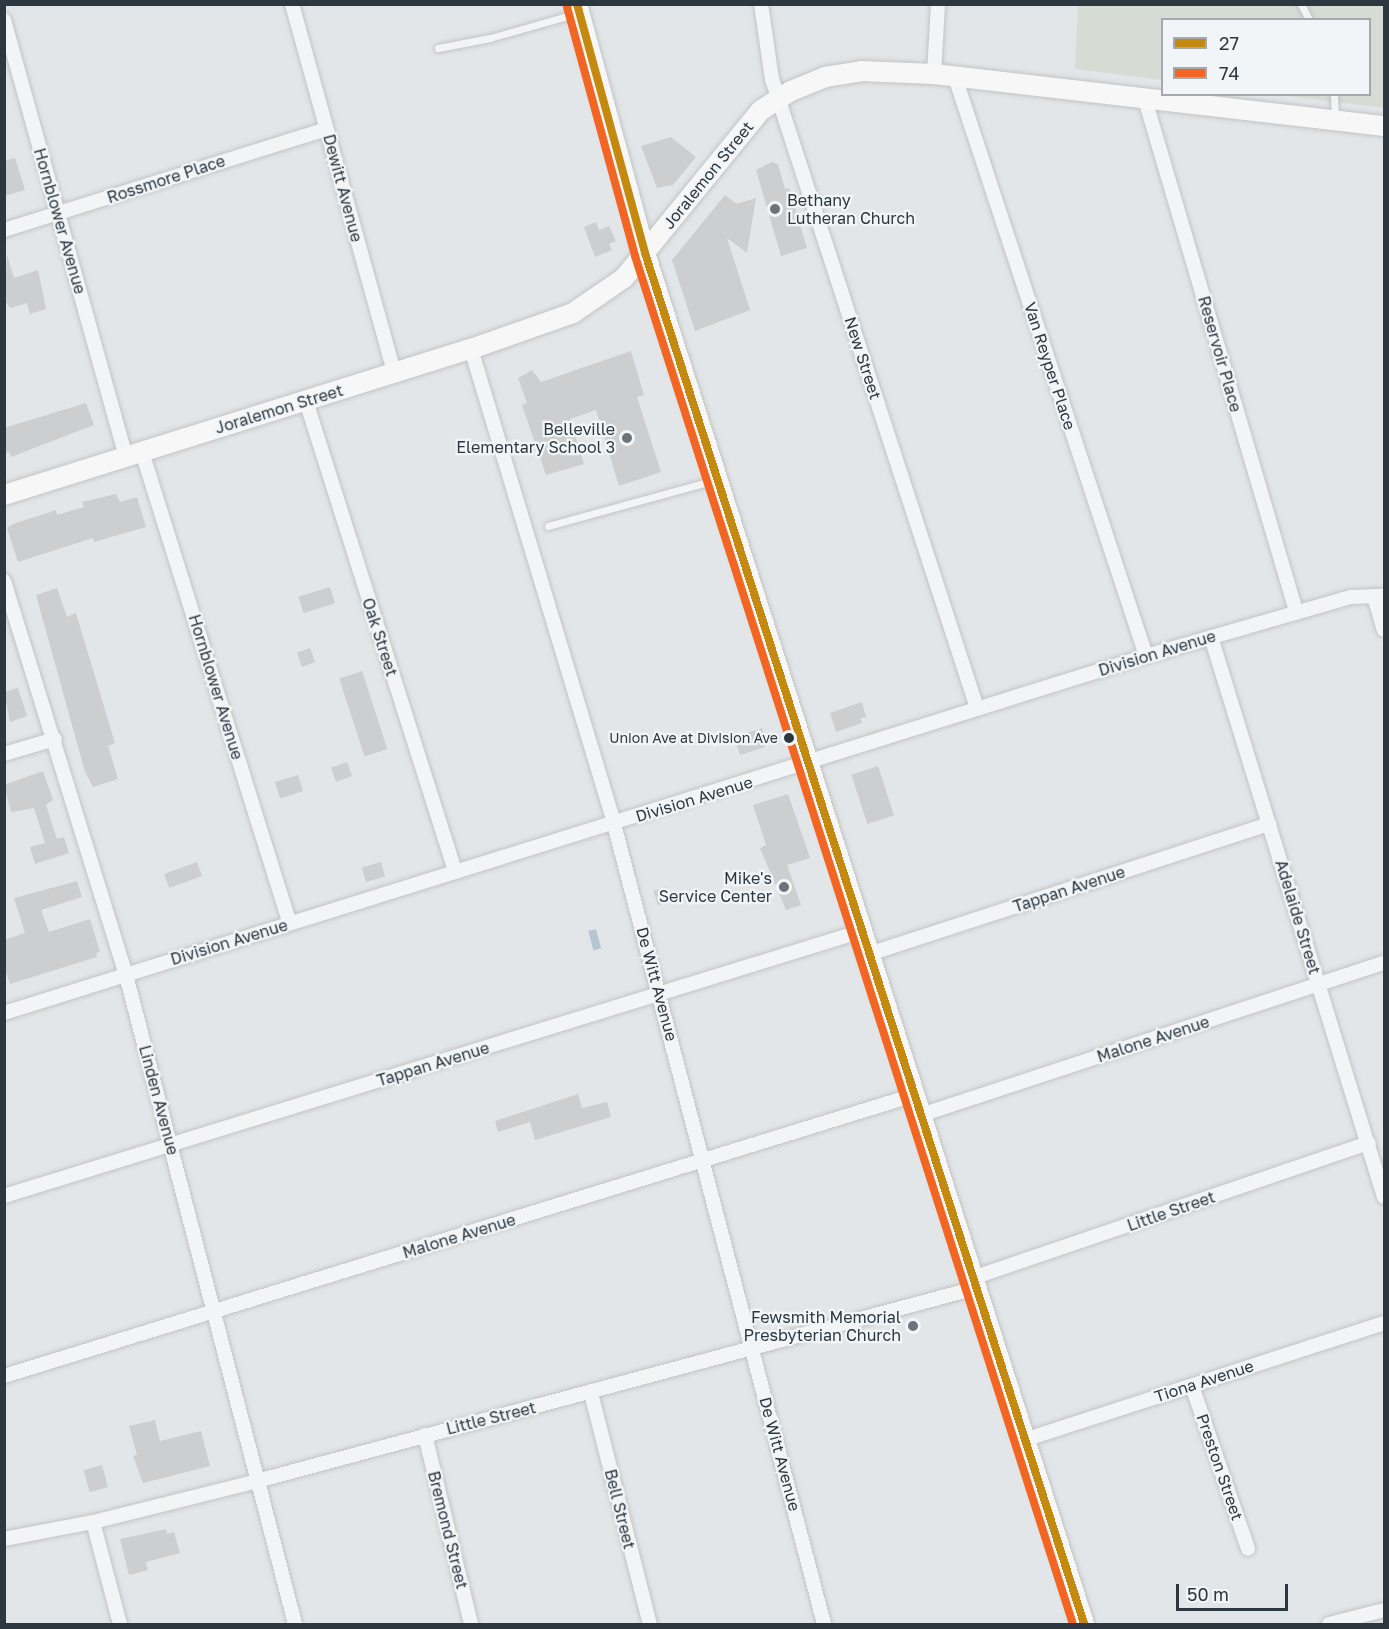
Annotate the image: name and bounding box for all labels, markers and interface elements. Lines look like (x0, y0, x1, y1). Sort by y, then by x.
legend (1161, 18, 1371, 96)
text: 27 (1219, 32, 1239, 54)
text: 74 (1219, 62, 1240, 84)
street label: Joralemon Street (659, 117, 757, 233)
street label: Dewitt Avenue (319, 132, 367, 244)
street label: Hornblower Avenue (30, 146, 90, 296)
street label: Rossmore Place (105, 151, 227, 207)
place label: Bethany Lutheran Church (787, 190, 915, 228)
marker: Bethany Lutheran Church (768, 202, 782, 216)
street label: Reservoir Place (1194, 294, 1246, 414)
street label: Van Reyper Place (1020, 300, 1080, 432)
street label: New Street (841, 314, 885, 402)
street label: Joralemon Street (213, 380, 345, 438)
place label: Belleville Elementary School 3 (456, 419, 615, 457)
marker: Belleville Elementary School 3 (620, 431, 634, 445)
street label: Oak Street (358, 595, 402, 679)
street label: Hornblower Avenue (185, 612, 247, 762)
street label: Division Avenue (1096, 626, 1218, 680)
place label: Union Ave at Division Ave (609, 730, 778, 746)
marker: Union Ave at Division Ave (783, 732, 795, 744)
street label: Division Avenue (633, 772, 755, 826)
street label: Adelaide Street (1271, 857, 1325, 977)
street label: Tappan Avenue (1011, 862, 1127, 916)
place label: Mike's Service Center (659, 868, 772, 906)
marker: Mike's Service Center (777, 880, 791, 894)
street label: Division Avenue (168, 915, 290, 969)
street label: De Witt Avenue (633, 925, 681, 1043)
street label: Malone Avenue (1094, 1012, 1212, 1066)
street label: Tappan Avenue (374, 1038, 492, 1090)
street label: Linden Avenue (135, 1043, 183, 1157)
street label: Little Street (1125, 1187, 1217, 1235)
street label: Malone Avenue (400, 1210, 518, 1262)
place label: Fewsmith Memorial Presbyterian Church (744, 1307, 901, 1345)
marker: Fewsmith Memorial Presbyterian Church (906, 1319, 920, 1333)
street label: Tiona Avenue (1152, 1356, 1256, 1406)
street label: De Witt Avenue (756, 1395, 804, 1513)
street label: Little Street (444, 1398, 538, 1438)
street label: Preston Street (1193, 1411, 1247, 1523)
street label: Bell Street (601, 1467, 639, 1551)
street label: Bremond Street (424, 1469, 472, 1591)
scale bar (1179, 1572, 1292, 1610)
text: 50 m (1187, 1583, 1229, 1605)

